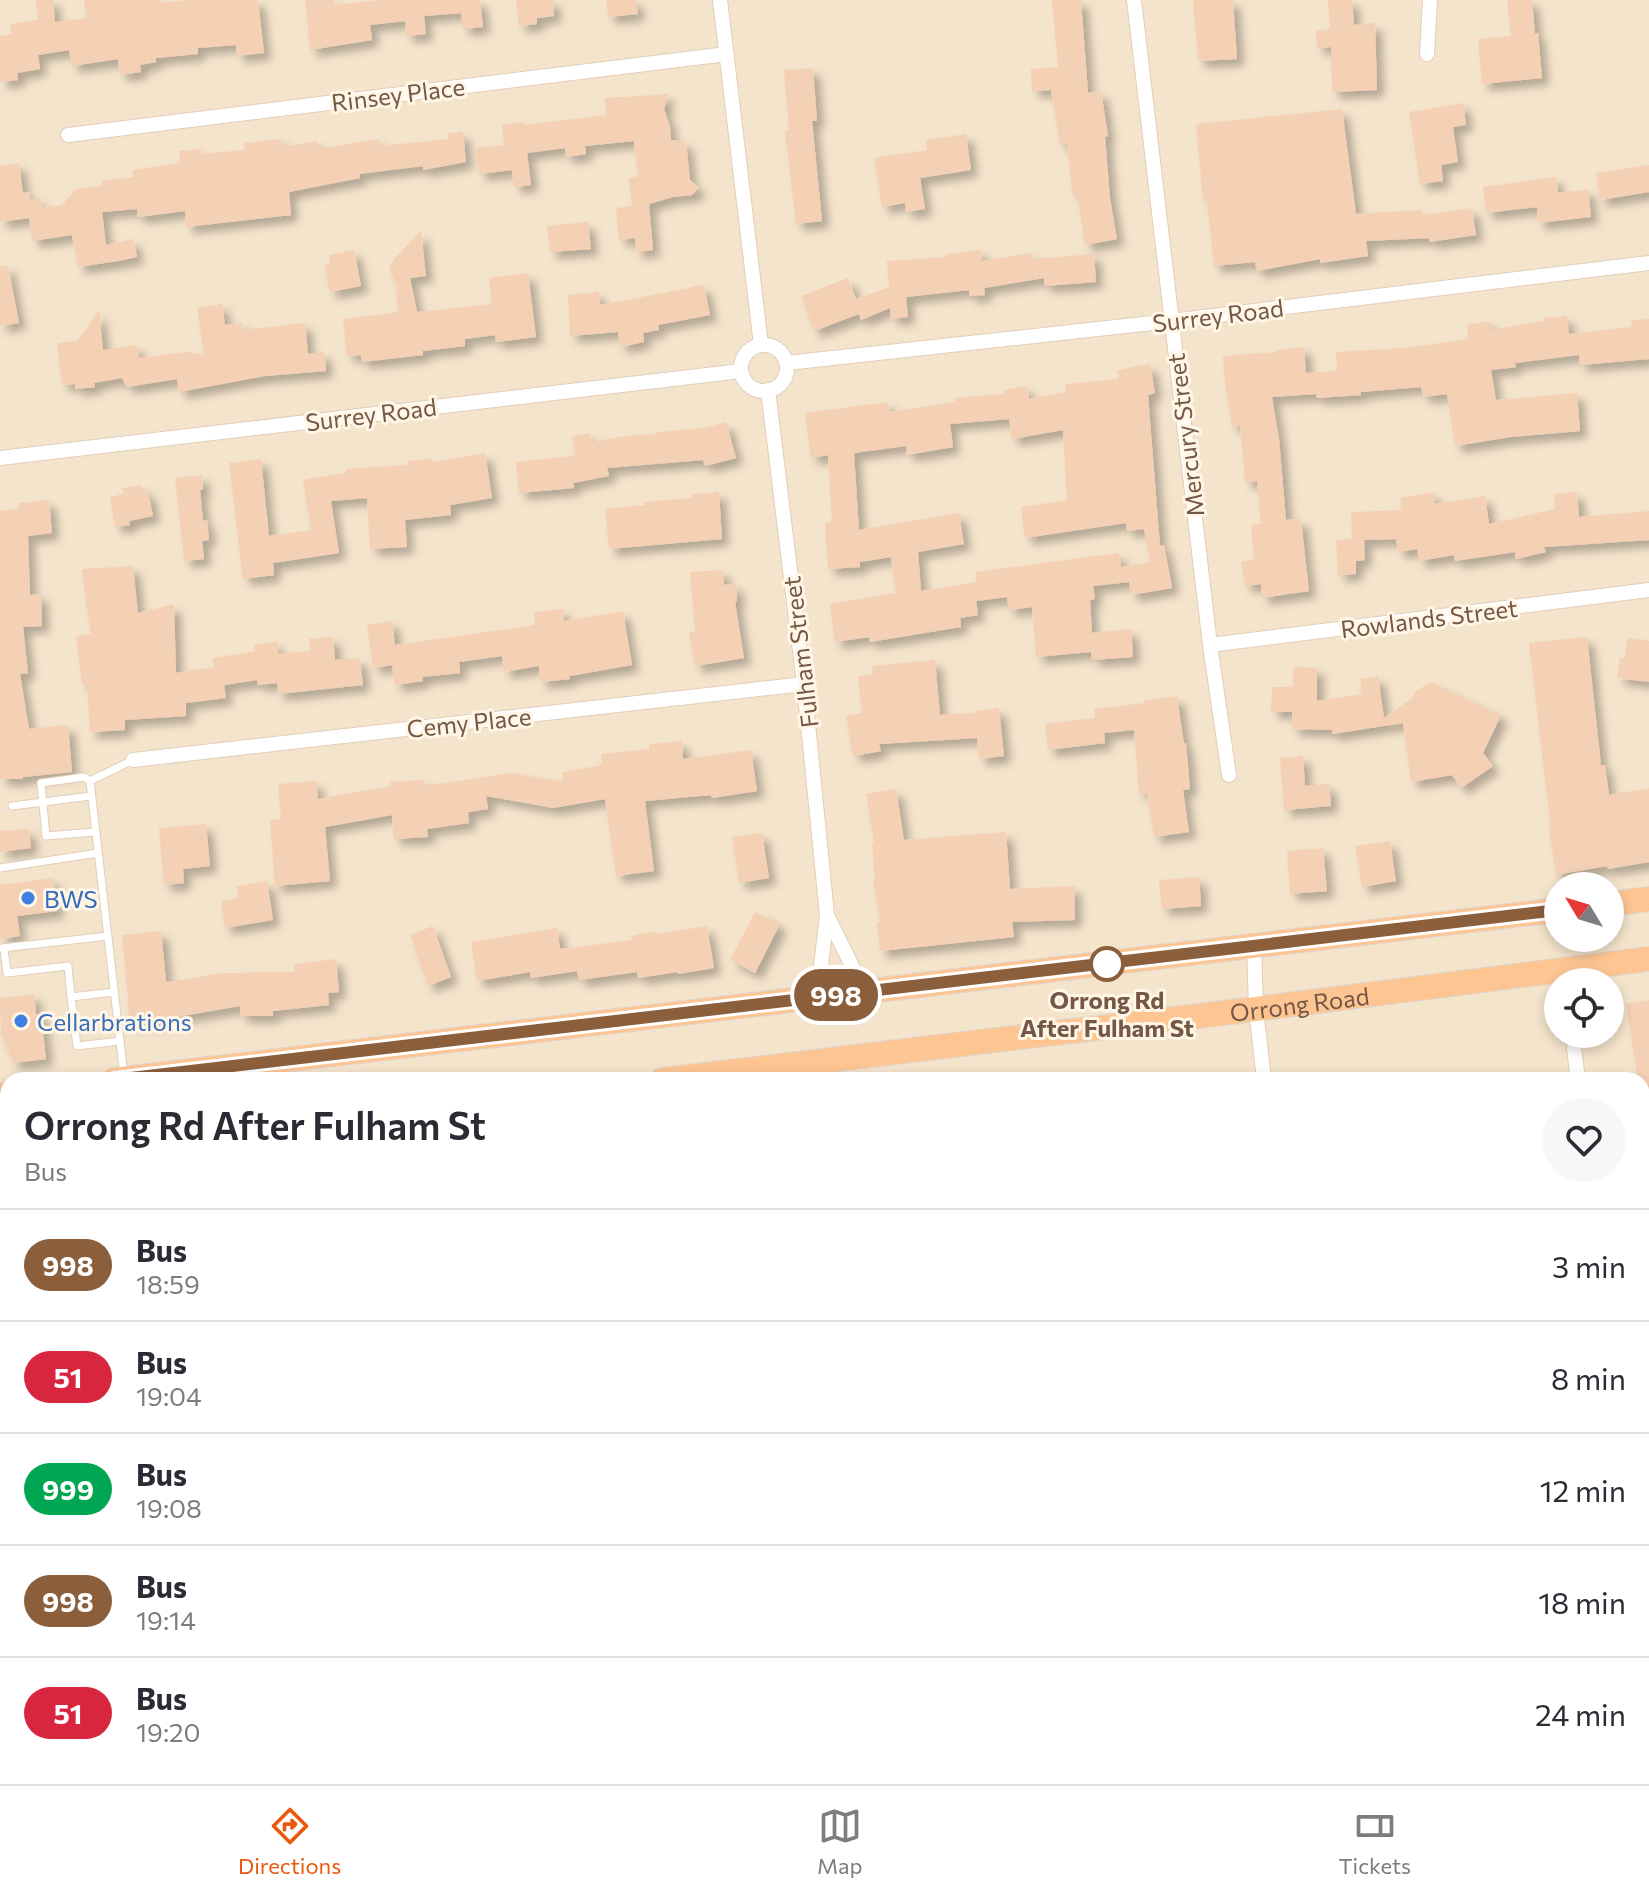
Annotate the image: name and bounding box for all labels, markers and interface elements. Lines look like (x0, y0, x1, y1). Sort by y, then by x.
street label: Rinsey Place (329, 71, 467, 117)
street label: Surrey Road (1151, 293, 1285, 337)
street label: Mercury Street (1161, 351, 1209, 518)
street label: Surrey Road (304, 392, 438, 436)
street label: Fulham Street (776, 574, 824, 729)
street label: Rowlands Street (1339, 593, 1519, 643)
street label: Cemy Place (405, 701, 533, 743)
north arrow (1544, 872, 1624, 952)
map controls (1544, 872, 1624, 1048)
place label: BWS (44, 884, 98, 913)
marker: BWS (19, 889, 37, 907)
marker: Orrong Rd After Fulham St (1090, 947, 1124, 981)
button: locate (1544, 968, 1624, 1048)
line badge: 998 (790, 969, 882, 1021)
text: 998 (810, 978, 862, 1012)
street label: Orrong Road (1228, 980, 1371, 1027)
place label: Orrong Rd After Fulham St (1020, 985, 1194, 1042)
place label: Cellarbrations (37, 1007, 192, 1036)
marker: Cellarbrations (12, 1012, 30, 1030)
button: heart (1542, 1098, 1626, 1182)
text: Orrong Rd After Fulham St (24, 1101, 486, 1148)
text: Bus (24, 1155, 67, 1186)
text: Bus (136, 1231, 187, 1268)
text: 3 min (1552, 1247, 1626, 1284)
text: 998 (42, 1248, 94, 1282)
text: 18:59 (136, 1268, 200, 1299)
text: Bus (136, 1343, 187, 1380)
text: 8 min (1551, 1359, 1626, 1396)
text: 51 (54, 1360, 83, 1394)
text: 19:04 (136, 1380, 202, 1411)
text: Bus (136, 1455, 187, 1492)
text: 12 min (1540, 1471, 1626, 1508)
text: 999 (42, 1472, 94, 1506)
text: 19:08 (136, 1492, 202, 1523)
text: Bus (136, 1567, 187, 1604)
text: 18 min (1538, 1583, 1626, 1620)
text: 998 (42, 1584, 94, 1618)
text: 19:14 (136, 1604, 196, 1635)
text: Bus (136, 1679, 187, 1716)
text: 24 min (1535, 1695, 1626, 1732)
text: 51 (54, 1696, 83, 1730)
text: 19:20 (136, 1716, 200, 1747)
tab: Directions (238, 1804, 341, 1879)
tab: Map (817, 1804, 862, 1879)
tab: Tickets (1338, 1804, 1411, 1879)

